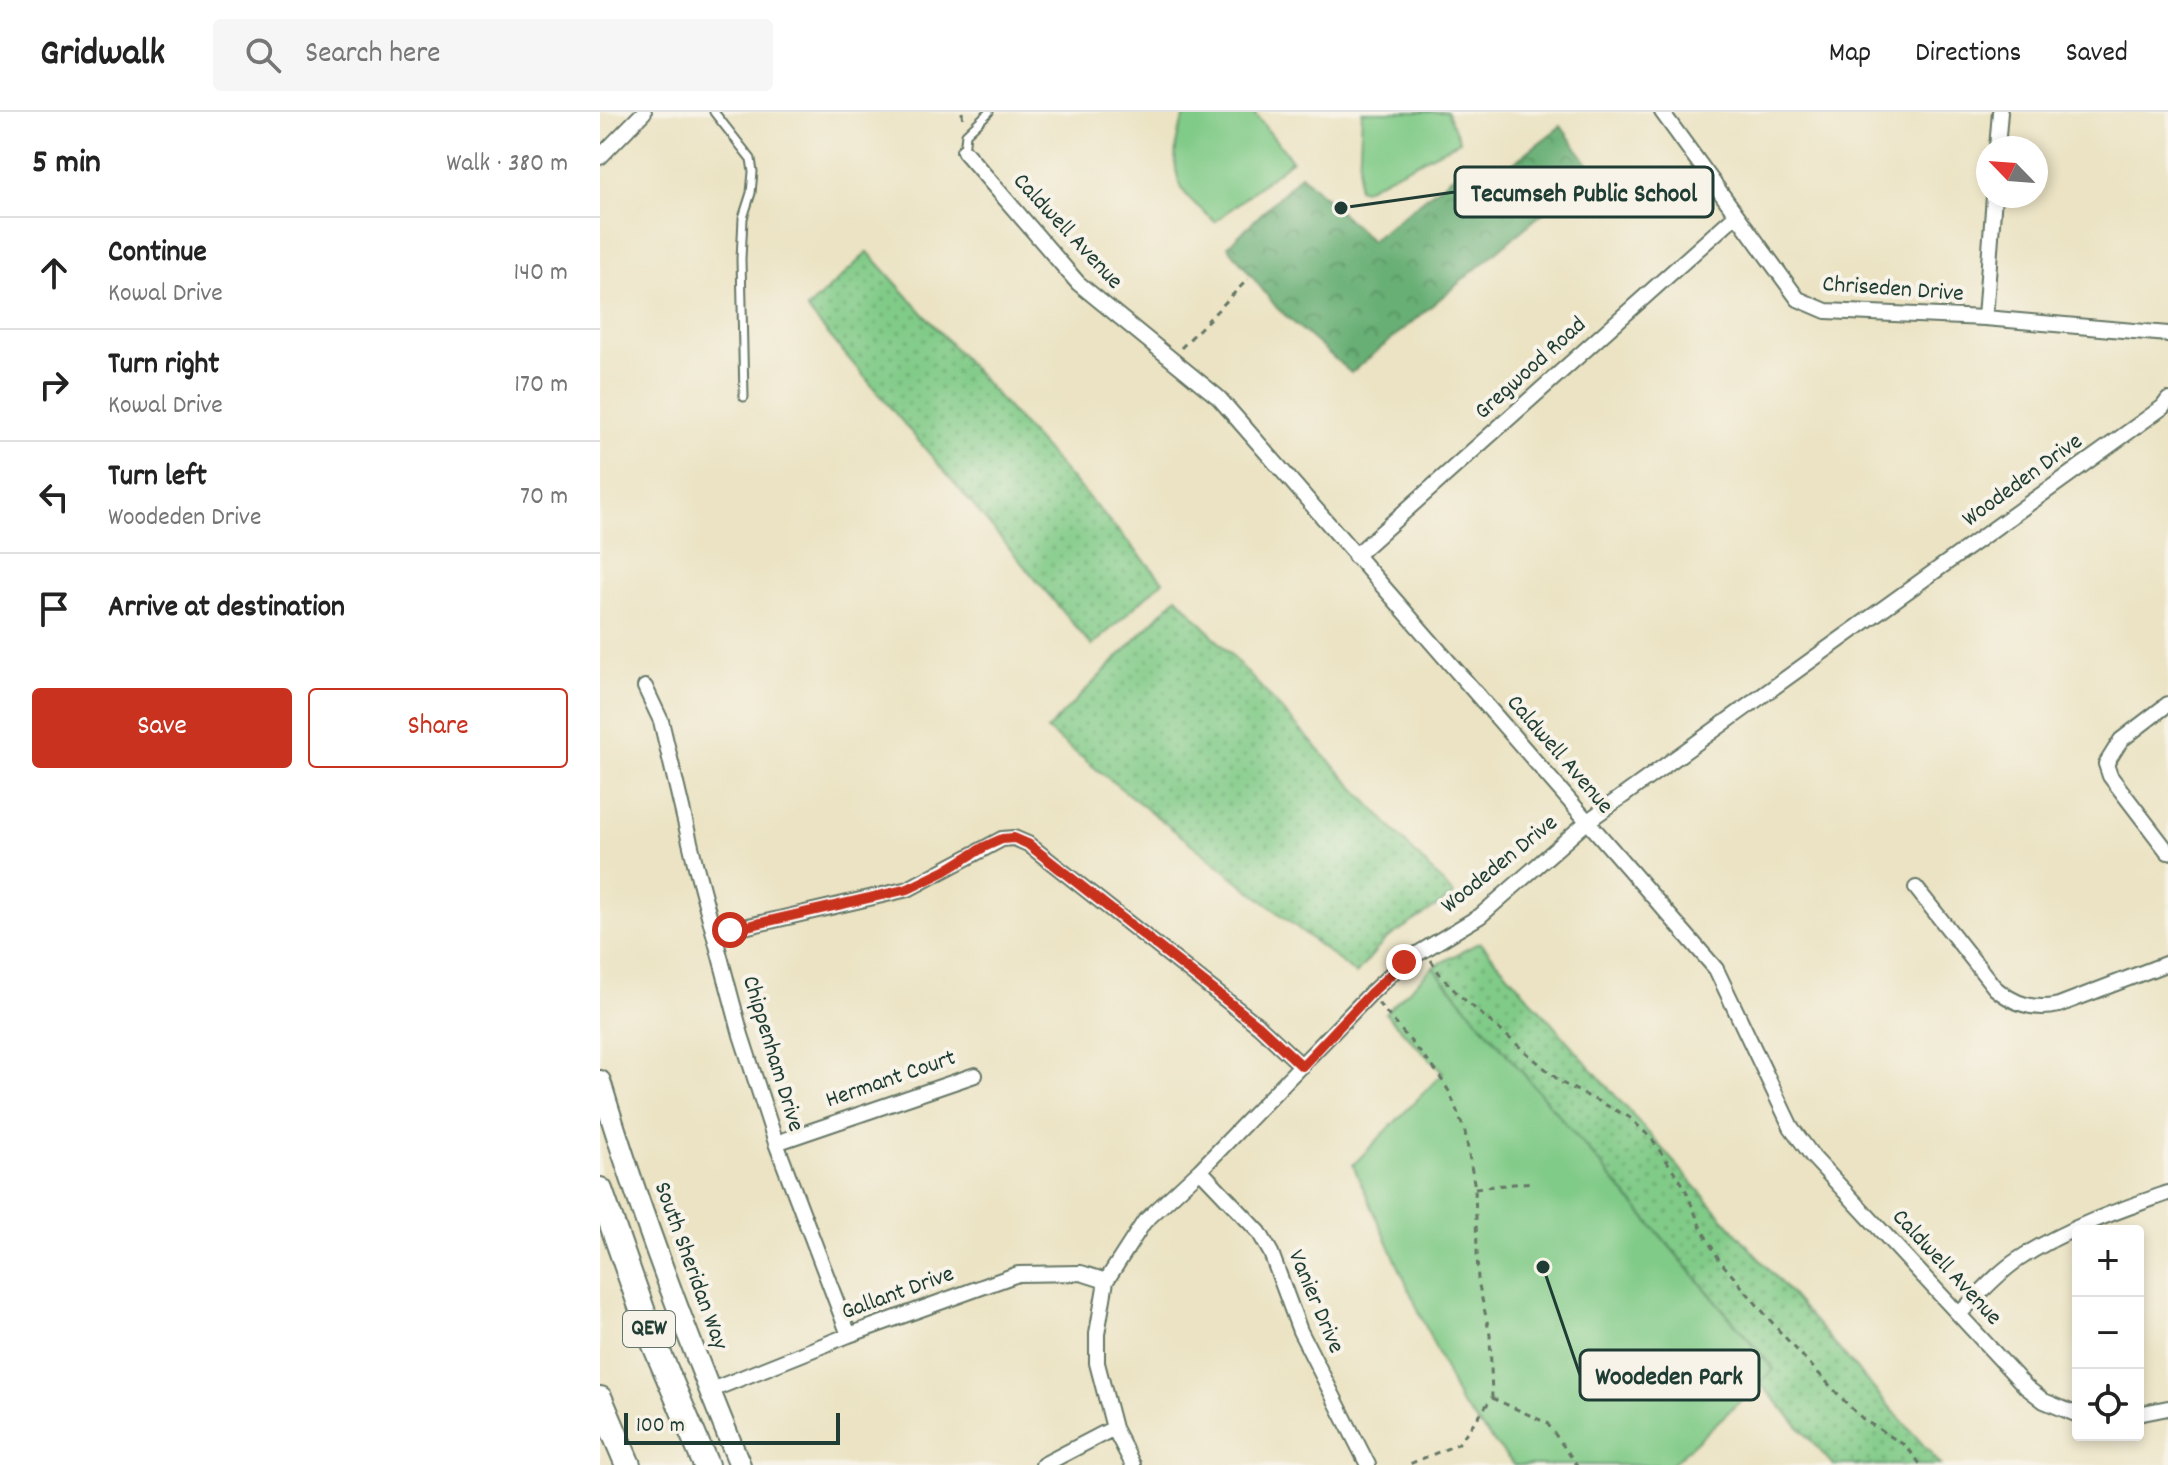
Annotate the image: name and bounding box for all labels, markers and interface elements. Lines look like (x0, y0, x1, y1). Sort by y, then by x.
search box (213, 19, 773, 91)
text: Gridwalk (40, 28, 165, 83)
icon: search (241, 33, 285, 77)
text: Search here (305, 34, 441, 77)
text: Map (1829, 35, 1871, 75)
text: Directions (1915, 35, 2021, 75)
text: Saved (2065, 35, 2128, 75)
north arrow (1976, 136, 2048, 208)
text: 5 min (32, 140, 101, 189)
text: Walk · 380 m (446, 146, 568, 183)
street label: Caldwell Avenue (1004, 166, 1130, 298)
callout: Tecumseh Public School (1455, 167, 1713, 217)
text: Tecumseh Public School (1471, 177, 1698, 214)
text: Continue (108, 233, 207, 276)
icon: ahead (32, 251, 76, 295)
text: 140 m (514, 255, 568, 292)
street label: Chriseden Drive (1821, 268, 1965, 312)
text: Kowal Drive (108, 276, 223, 313)
street label: Gregwood Road (1467, 309, 1595, 429)
text: Turn right (108, 345, 219, 388)
icon: right (32, 363, 76, 407)
text: 170 m (514, 367, 568, 404)
text: Kowal Drive (108, 388, 223, 425)
street label: Woodeden Drive (1956, 426, 2090, 536)
text: Turn left (108, 457, 207, 500)
icon: left (32, 475, 76, 519)
text: 70 m (520, 479, 568, 516)
text: Woodeden Drive (108, 500, 261, 537)
icon: arrive (32, 587, 76, 631)
text: Arrive at destination (108, 588, 345, 631)
button: Save (32, 688, 292, 768)
button: Share (308, 688, 568, 768)
street label: Caldwell Avenue (1497, 688, 1621, 822)
street label: Woodeden Drive (1434, 807, 1566, 923)
route start (712, 912, 748, 948)
route end (1386, 944, 1422, 980)
street label: Chippenham Drive (732, 972, 812, 1136)
street label: Hermant Court (821, 1042, 961, 1118)
street label: South Sheridan Way (644, 1177, 737, 1356)
street label: Caldwell Avenue (1883, 1202, 2009, 1334)
map controls (2072, 1225, 2144, 1441)
button: + (2072, 1225, 2144, 1297)
street label: Vanier Drive (1278, 1245, 1352, 1359)
street label: Gallant Drive (837, 1258, 959, 1330)
button: − (2072, 1297, 2144, 1369)
road number: QEW (623, 1311, 675, 1347)
callout: Woodeden Park (1580, 1350, 1759, 1400)
text: Woodeden Park (1595, 1360, 1743, 1397)
button: locate (2072, 1369, 2144, 1441)
scale bar (624, 1409, 840, 1445)
text: 100 m (636, 1411, 685, 1442)

